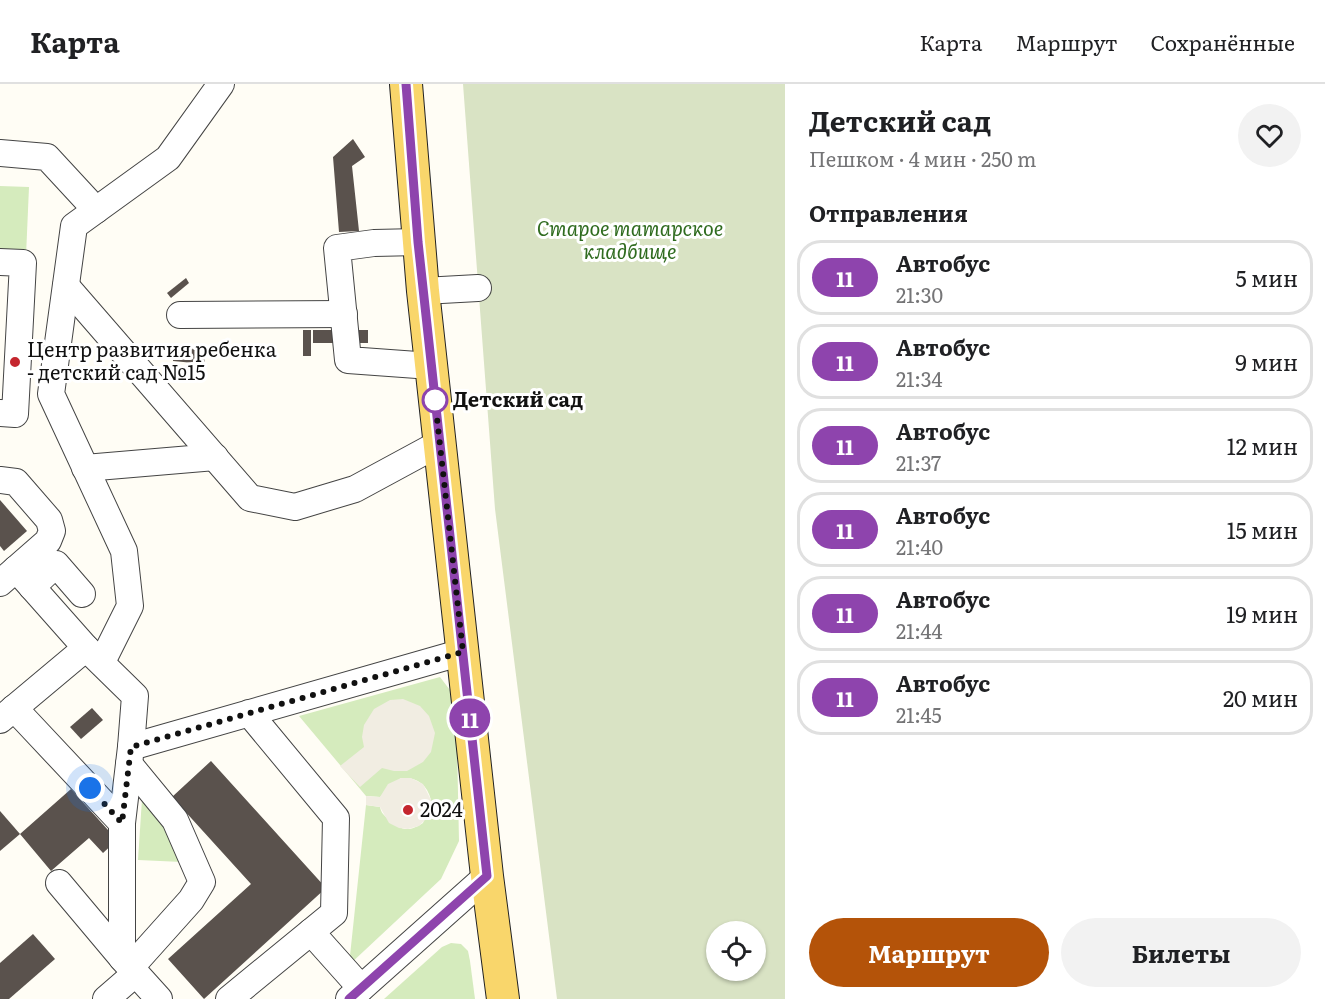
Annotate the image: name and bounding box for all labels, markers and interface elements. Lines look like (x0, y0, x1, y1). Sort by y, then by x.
text: Карта (30, 20, 120, 62)
text: Карта (919, 26, 982, 57)
text: Маршрут (1015, 26, 1117, 57)
text: Сохранённые (1150, 26, 1295, 57)
text: Детский сад (809, 99, 991, 141)
button: heart (1238, 104, 1301, 167)
text: Пешком · 4 мин · 250 m (809, 143, 1036, 173)
text: Отправления (809, 196, 968, 229)
park label: Старое татарское кладбище (537, 212, 723, 265)
text: Автобус (896, 246, 990, 279)
text: 5 мин (1236, 261, 1298, 294)
text: 11 (836, 262, 854, 293)
text: 21:30 (896, 279, 943, 309)
text: Автобус (896, 330, 990, 363)
place label: Центр развития ребенка - детский сад №15 (27, 333, 277, 386)
text: 9 мин (1235, 345, 1298, 378)
text: 11 (836, 346, 854, 377)
marker: Центр развития ребенка - детский сад №15 (8, 355, 22, 369)
text: 21:34 (896, 363, 943, 393)
place label: Детский сад (453, 383, 584, 413)
marker: Детский сад (422, 387, 448, 413)
text: Автобус (896, 414, 990, 447)
text: 12 мин (1227, 429, 1298, 462)
text: 11 (836, 430, 854, 461)
text: 21:37 (896, 447, 941, 477)
text: Автобус (896, 498, 990, 531)
text: 15 мин (1227, 513, 1298, 546)
text: 11 (836, 514, 854, 545)
text: 21:40 (896, 531, 943, 561)
text: Автобус (896, 582, 990, 615)
text: 19 мин (1226, 597, 1298, 630)
text: 11 (836, 598, 854, 629)
text: 21:44 (896, 615, 943, 645)
text: Автобус (896, 666, 990, 699)
text: 20 мин (1223, 681, 1298, 714)
text: 11 (836, 682, 854, 713)
line badge: 11 (443, 698, 497, 738)
text: 21:45 (896, 699, 942, 729)
text: 11 (461, 703, 479, 734)
your location (75, 773, 105, 803)
place label: 2024 (420, 793, 463, 823)
marker: 2024 (401, 803, 415, 817)
button: Маршрут (809, 918, 1049, 987)
button: Билеты (1061, 918, 1301, 987)
map controls (706, 921, 766, 981)
button: locate (706, 921, 766, 981)

